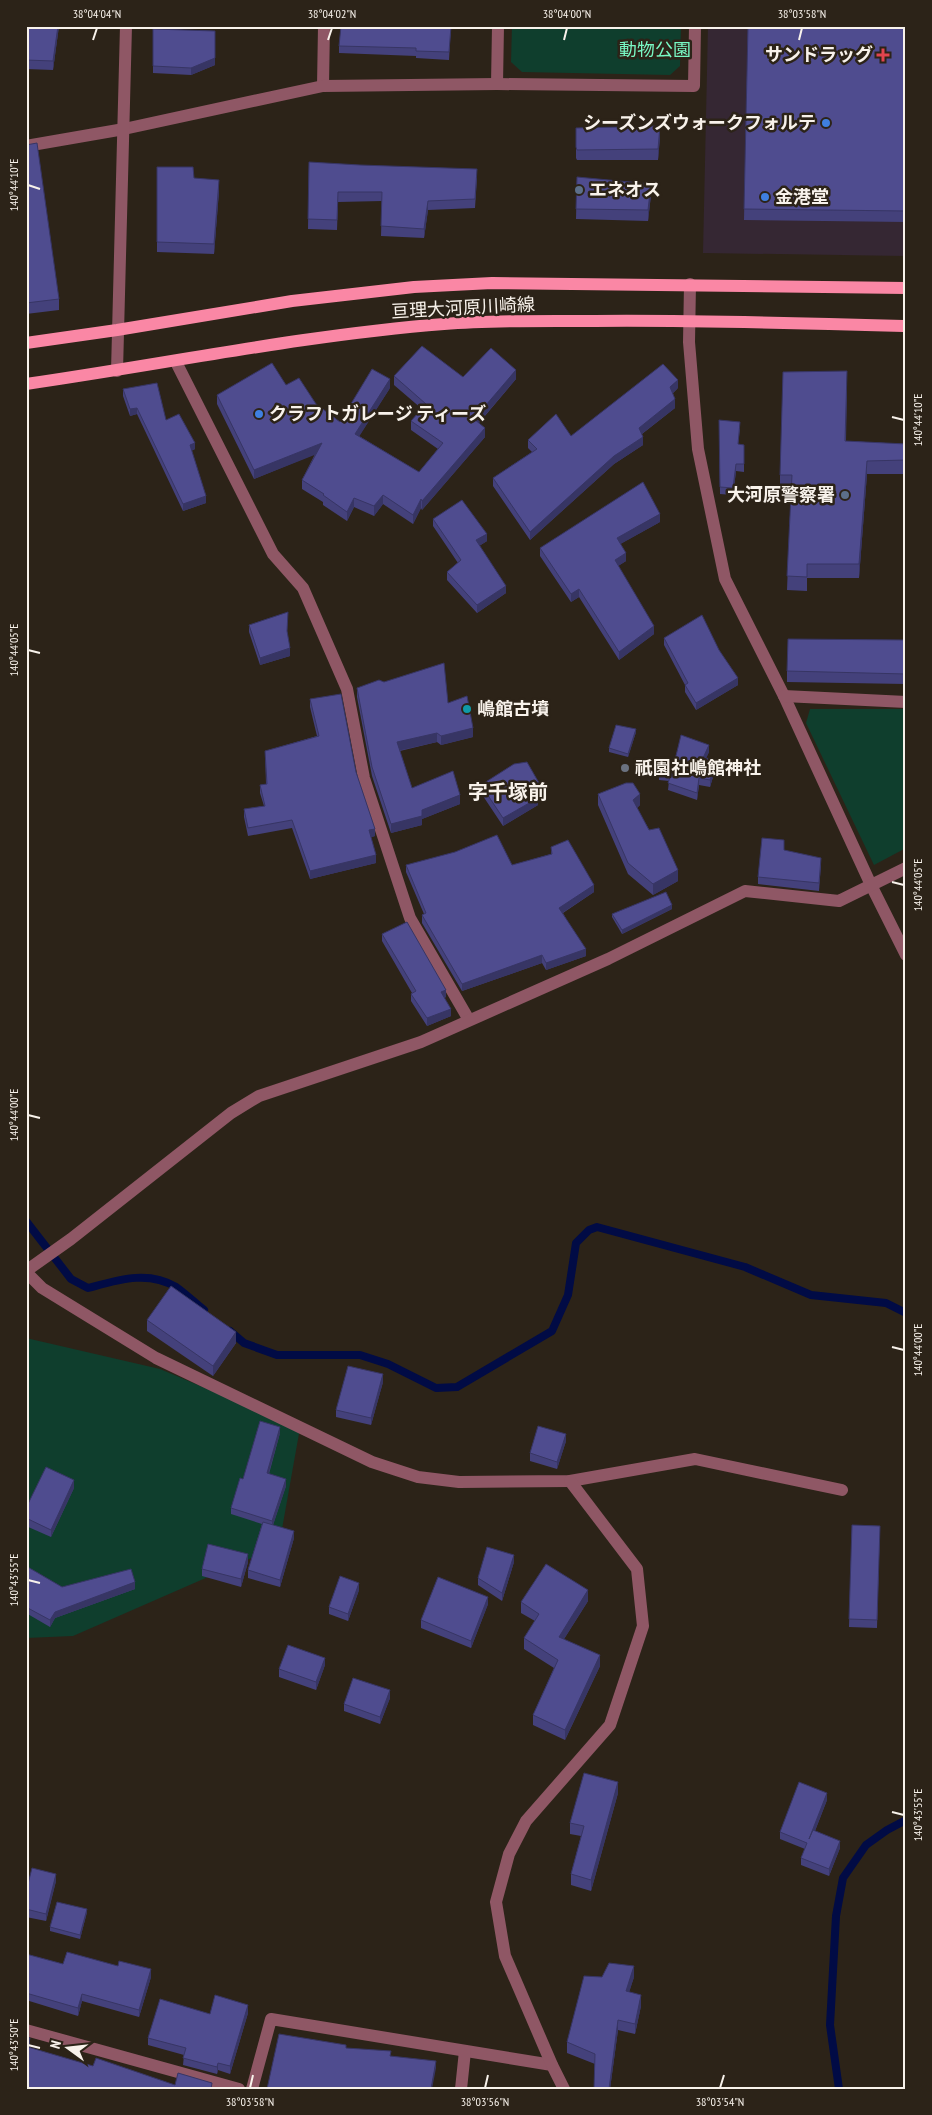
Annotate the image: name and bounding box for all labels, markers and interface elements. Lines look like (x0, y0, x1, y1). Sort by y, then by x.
text: 38°04'04"N (73, 6, 121, 21)
text: 38°04'02"N (308, 6, 356, 21)
text: 38°04'00"N (543, 6, 591, 21)
text: 38°03'58"N (778, 6, 826, 21)
park label: 動物公園 (619, 38, 691, 61)
place label: サンドラッグ (765, 43, 873, 66)
marker: サンドラッグ (877, 49, 889, 61)
place label: シーズンズウォークフォルテ (583, 111, 816, 134)
marker: シーズンズウォークフォルテ (820, 117, 832, 129)
text: 140°44'10"E (6, 159, 21, 211)
place label: エネオス (589, 178, 661, 201)
marker: エネオス (573, 184, 585, 196)
place label: 金港堂 (775, 185, 829, 208)
marker: 金港堂 (759, 191, 771, 203)
street label: 亘理大河原川崎線 (390, 292, 535, 323)
text: 140°44'10"E (910, 394, 925, 446)
place label: クラフトガレージ ティーズ (269, 402, 486, 425)
marker: クラフトガレージ ティーズ (253, 408, 265, 420)
place label: 大河原警察署 (727, 483, 835, 506)
marker: 大河原警察署 (839, 489, 851, 501)
text: 140°44'05"E (6, 624, 21, 676)
place label: 嶋館古墳 (477, 697, 549, 720)
marker: 嶋館古墳 (461, 703, 473, 715)
place label: 祇園社嶋館神社 (635, 756, 761, 779)
marker: 祇園社嶋館神社 (619, 762, 631, 774)
district label: 字千塚前 (468, 779, 548, 805)
text: 140°44'05"E (910, 859, 925, 911)
text: 140°44'00"E (6, 1089, 21, 1141)
text: 140°44'00"E (910, 1324, 925, 1376)
text: 140°43'55"E (6, 1554, 21, 1606)
text: 140°43'55"E (910, 1789, 925, 1841)
text: 140°43'50"E (6, 2019, 21, 2071)
north arrow (42, 2022, 92, 2072)
text: N (46, 2039, 65, 2051)
text: 38°03'58"N (226, 2094, 274, 2109)
text: 38°03'56"N (461, 2094, 509, 2109)
text: 38°03'54"N (696, 2094, 744, 2109)

